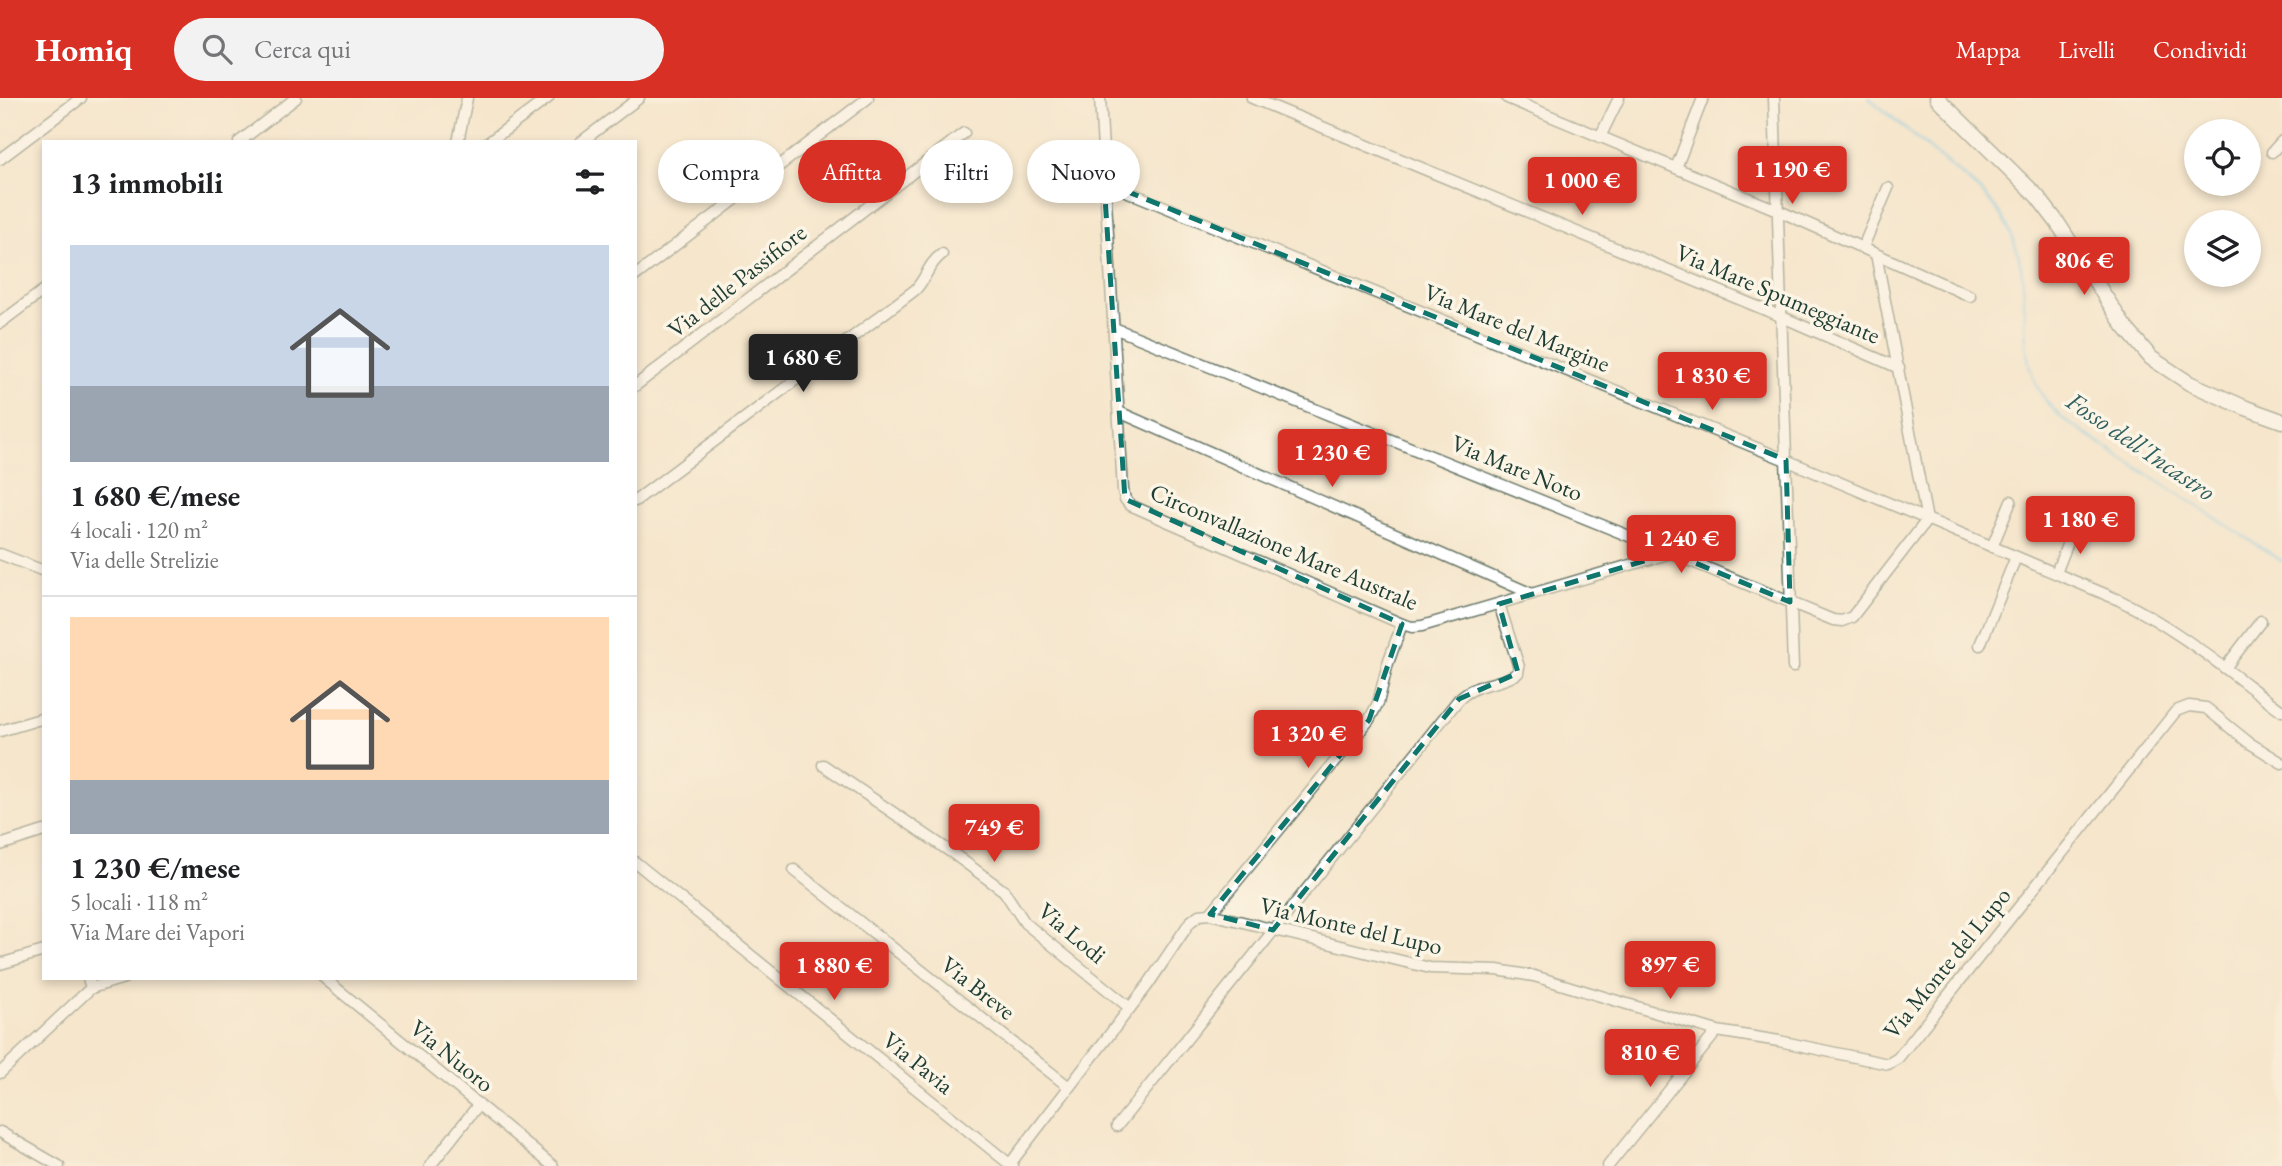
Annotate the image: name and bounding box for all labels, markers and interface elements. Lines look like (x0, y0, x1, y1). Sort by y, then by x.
search box (174, 18, 664, 81)
text: Homiq (35, 28, 132, 71)
icon: search (198, 30, 236, 68)
text: Cerca qui (254, 32, 351, 66)
text: Mappa (1956, 34, 2020, 65)
text: Livelli (2058, 34, 2115, 65)
text: Condividi (2153, 34, 2247, 65)
map controls (2184, 119, 2261, 287)
button: locate (2184, 119, 2261, 196)
chip: Compra (658, 140, 784, 203)
chip: Affitta (798, 140, 906, 203)
chip: Filtri (920, 140, 1013, 203)
chip: Nuovo (1027, 140, 1140, 203)
pin: 1 190 € (1727, 146, 1857, 206)
text: 1 190 € (1754, 154, 1830, 184)
pin: 1 000 € (1517, 158, 1647, 217)
text: 13 immobili (70, 163, 223, 202)
icon: filters (571, 163, 609, 201)
text: 1 000 € (1544, 165, 1620, 195)
button: layers (2184, 210, 2261, 287)
street label: Via delle Passifiore (661, 217, 812, 344)
street label: Via Mare Spumeggiante (1671, 236, 1885, 351)
pin: 806 € (2035, 238, 2133, 297)
text: 806 € (2055, 245, 2113, 275)
street label: Via Mare del Margine (1420, 276, 1615, 379)
icon: home (277, 290, 403, 416)
pin: 1 680 € (738, 334, 868, 394)
text: 1 680 € (765, 342, 841, 372)
pin: 1 830 € (1647, 352, 1777, 412)
text: 1 830 € (1674, 360, 1750, 390)
water label: Fosso dell'Incastro (2059, 383, 2222, 508)
street label: Via Mare Noto (1447, 427, 1588, 508)
pin: 1 230 € (1267, 430, 1397, 489)
text: 1 230 € (1294, 437, 1370, 467)
text: 1 680 €/mese (70, 476, 240, 515)
street label: Circonvallazione Mare Australe (1145, 476, 1423, 617)
pin: 1 180 € (2015, 496, 2145, 556)
text: 1 180 € (2042, 504, 2118, 534)
text: 4 locali · 120 m² (70, 515, 208, 545)
pin: 1 240 € (1616, 516, 1746, 575)
text: 1 240 € (1643, 523, 1719, 553)
text: Via delle Strelizie (70, 545, 219, 575)
icon: home (277, 662, 403, 788)
pin: 1 320 € (1243, 710, 1373, 770)
text: 1 320 € (1270, 718, 1346, 748)
pin: 749 € (945, 804, 1043, 864)
text: 749 € (965, 812, 1023, 842)
text: 1 230 €/mese (70, 848, 240, 887)
street label: Via Monte del Lupo (1876, 880, 2017, 1045)
text: 5 locali · 118 m² (70, 887, 208, 917)
street label: Via Monte del Lupo (1257, 889, 1446, 962)
street label: Via Lodi (1032, 895, 1113, 970)
text: Via Mare dei Vapori (70, 917, 245, 947)
pin: 1 880 € (769, 942, 899, 1002)
pin: 897 € (1621, 942, 1719, 1001)
street label: Via Breve (935, 949, 1022, 1026)
text: 897 € (1641, 949, 1699, 979)
text: 1 880 € (796, 950, 872, 980)
street label: Via Nuoro (404, 1012, 501, 1099)
street label: Via Pavia (876, 1024, 961, 1101)
pin: 810 € (1601, 1030, 1699, 1089)
text: 810 € (1621, 1037, 1679, 1067)

